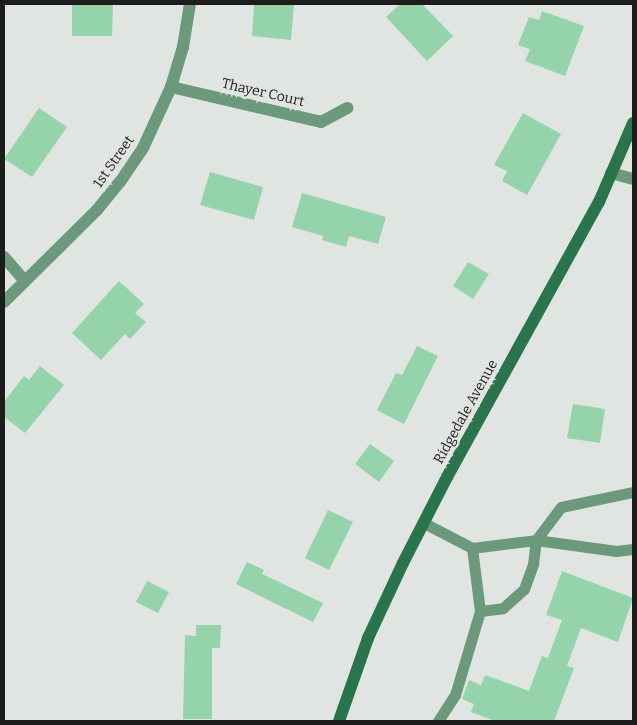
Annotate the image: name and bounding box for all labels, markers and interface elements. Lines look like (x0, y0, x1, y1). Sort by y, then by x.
street label: Thayer Court (220, 75, 306, 111)
street label: 1st Street (90, 133, 138, 191)
street label: Ridgedale Avenue (430, 357, 502, 467)

